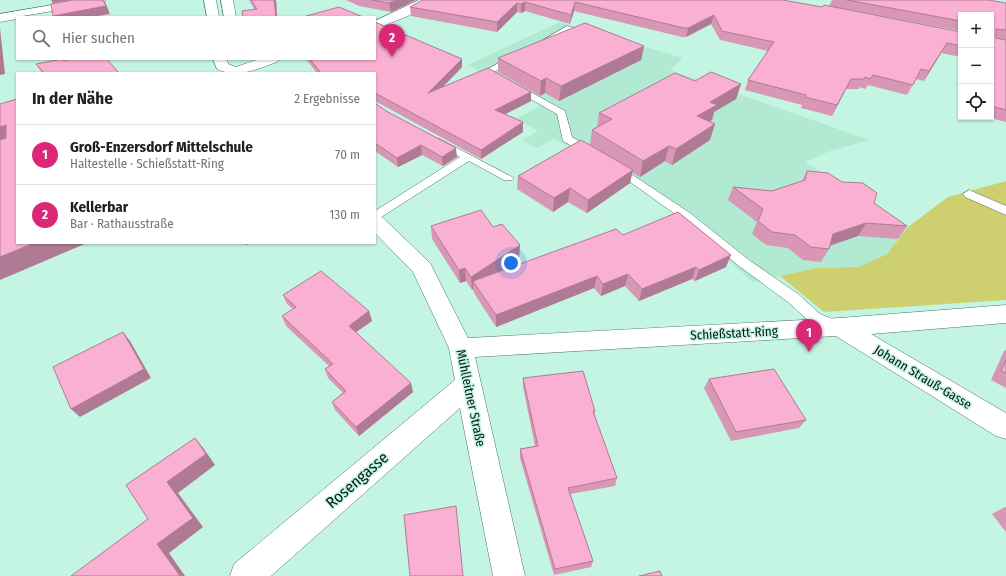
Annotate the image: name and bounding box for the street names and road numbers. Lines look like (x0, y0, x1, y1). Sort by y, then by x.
street label: Schießstatt-Ring (690, 323, 779, 343)
street label: Johann Strauß-Gasse (872, 342, 974, 412)
street label: Mühlleitner Straße (453, 348, 489, 448)
street label: Rosengasse (322, 448, 392, 512)

